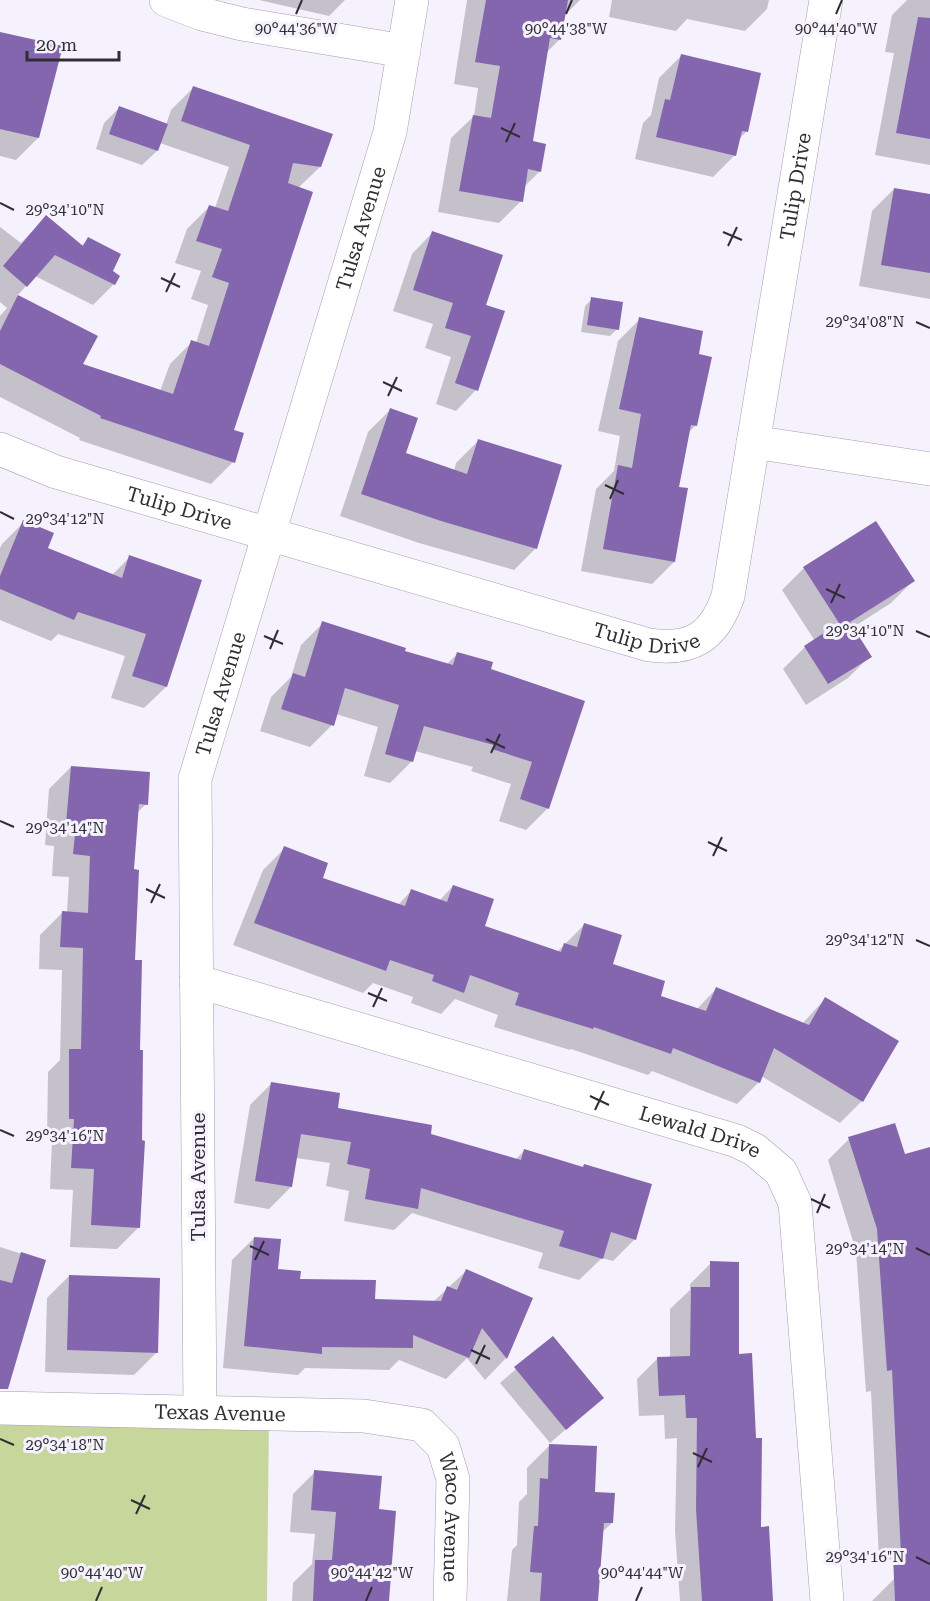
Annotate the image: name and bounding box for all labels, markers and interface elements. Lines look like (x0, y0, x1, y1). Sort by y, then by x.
text: 90°44'36"W (255, 20, 338, 38)
text: 90°44'38"W (525, 20, 608, 38)
text: 90°44'40"W (795, 20, 878, 38)
scale bar (27, 24, 118, 62)
text: 20 m (36, 34, 77, 55)
street label: Tulip Drive (775, 131, 816, 242)
street label: Tulsa Avenue (331, 163, 391, 294)
text: 29°34'10"N (25, 201, 105, 219)
text: 29°34'08"N (825, 313, 905, 331)
street label: Tulip Drive (124, 481, 235, 535)
text: 29°34'12"N (25, 510, 105, 528)
street label: Tulip Drive (590, 617, 704, 658)
text: 29°34'10"N (825, 622, 905, 640)
street label: Tulsa Avenue (191, 629, 251, 759)
text: 29°34'14"N (25, 819, 105, 837)
text: 29°34'12"N (825, 931, 905, 949)
street label: Lewald Drive (636, 1101, 765, 1163)
street label: Tulsa Avenue (186, 1113, 210, 1241)
text: 29°34'16"N (25, 1127, 105, 1145)
text: 29°34'14"N (825, 1240, 905, 1258)
street label: Texas Avenue (154, 1399, 286, 1426)
text: 29°34'18"N (25, 1436, 105, 1454)
street label: Waco Avenue (434, 1450, 465, 1583)
text: 29°34'16"N (825, 1548, 905, 1566)
text: 90°44'40"W (61, 1564, 144, 1582)
text: 90°44'42"W (331, 1564, 414, 1582)
text: 90°44'44"W (601, 1564, 684, 1582)

